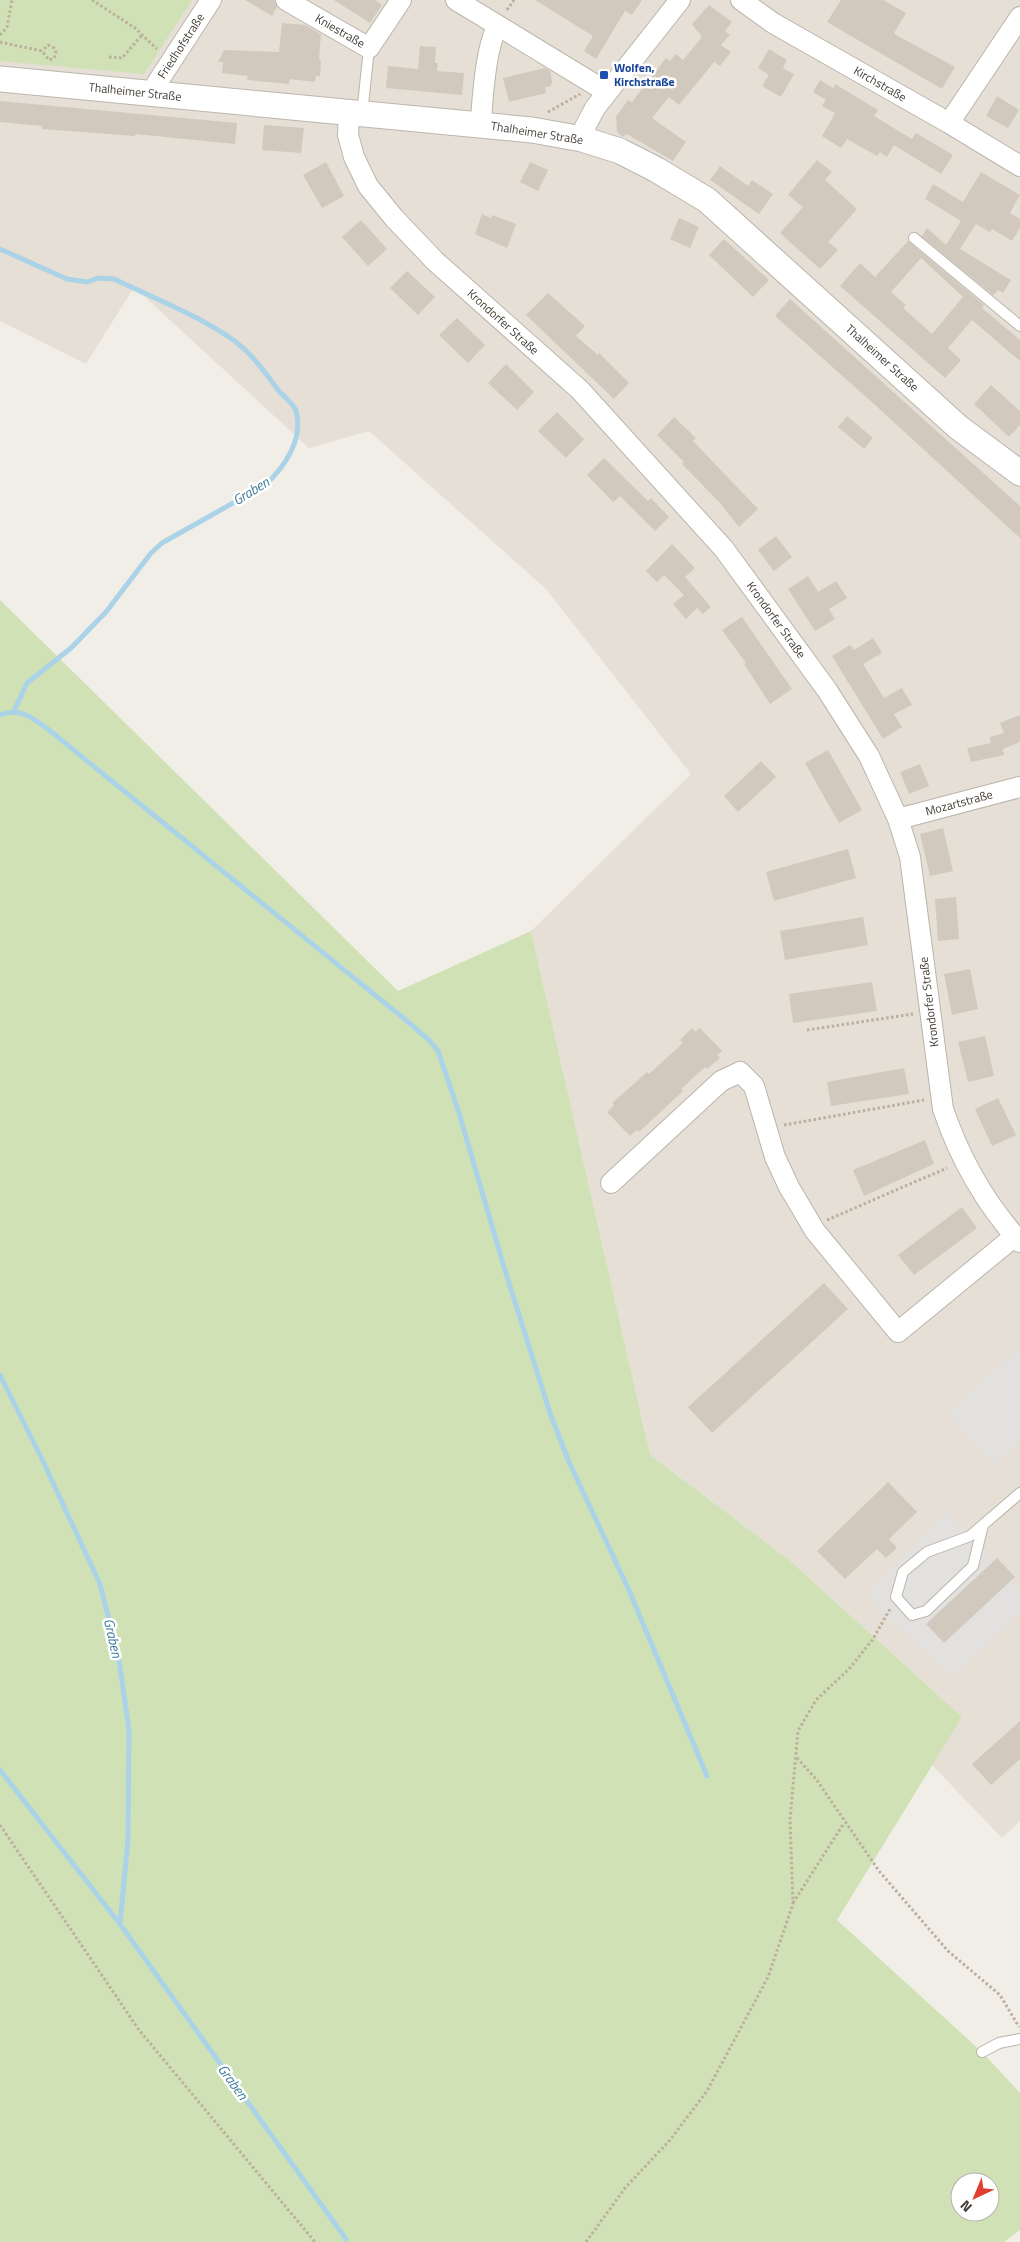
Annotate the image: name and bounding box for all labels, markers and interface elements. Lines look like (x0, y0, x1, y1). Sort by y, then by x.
street label: Friedhofstraße (152, 9, 209, 82)
street label: Kniestraße (312, 9, 369, 53)
place label: Wolfen, Kirchstraße (614, 58, 675, 91)
street label: Kirchstraße (850, 61, 910, 106)
marker: Wolfen, Kirchstraße (598, 69, 610, 81)
street label: Thalheimer Straße (88, 77, 182, 106)
street label: Thalheimer Straße (490, 116, 585, 149)
street label: Krondorfer Straße (463, 284, 543, 359)
street label: Thalheimer Straße (841, 319, 923, 396)
water label: Graben (228, 471, 274, 510)
street label: Krondorfer Straße (742, 577, 811, 662)
street label: Mozartstraße (923, 784, 995, 821)
street label: Krondorfer Straße (914, 956, 943, 1048)
water label: Graben (99, 1616, 128, 1661)
water label: Graben (213, 2059, 254, 2105)
north arrow (950, 2172, 1000, 2222)
text: N (955, 2196, 976, 2218)

